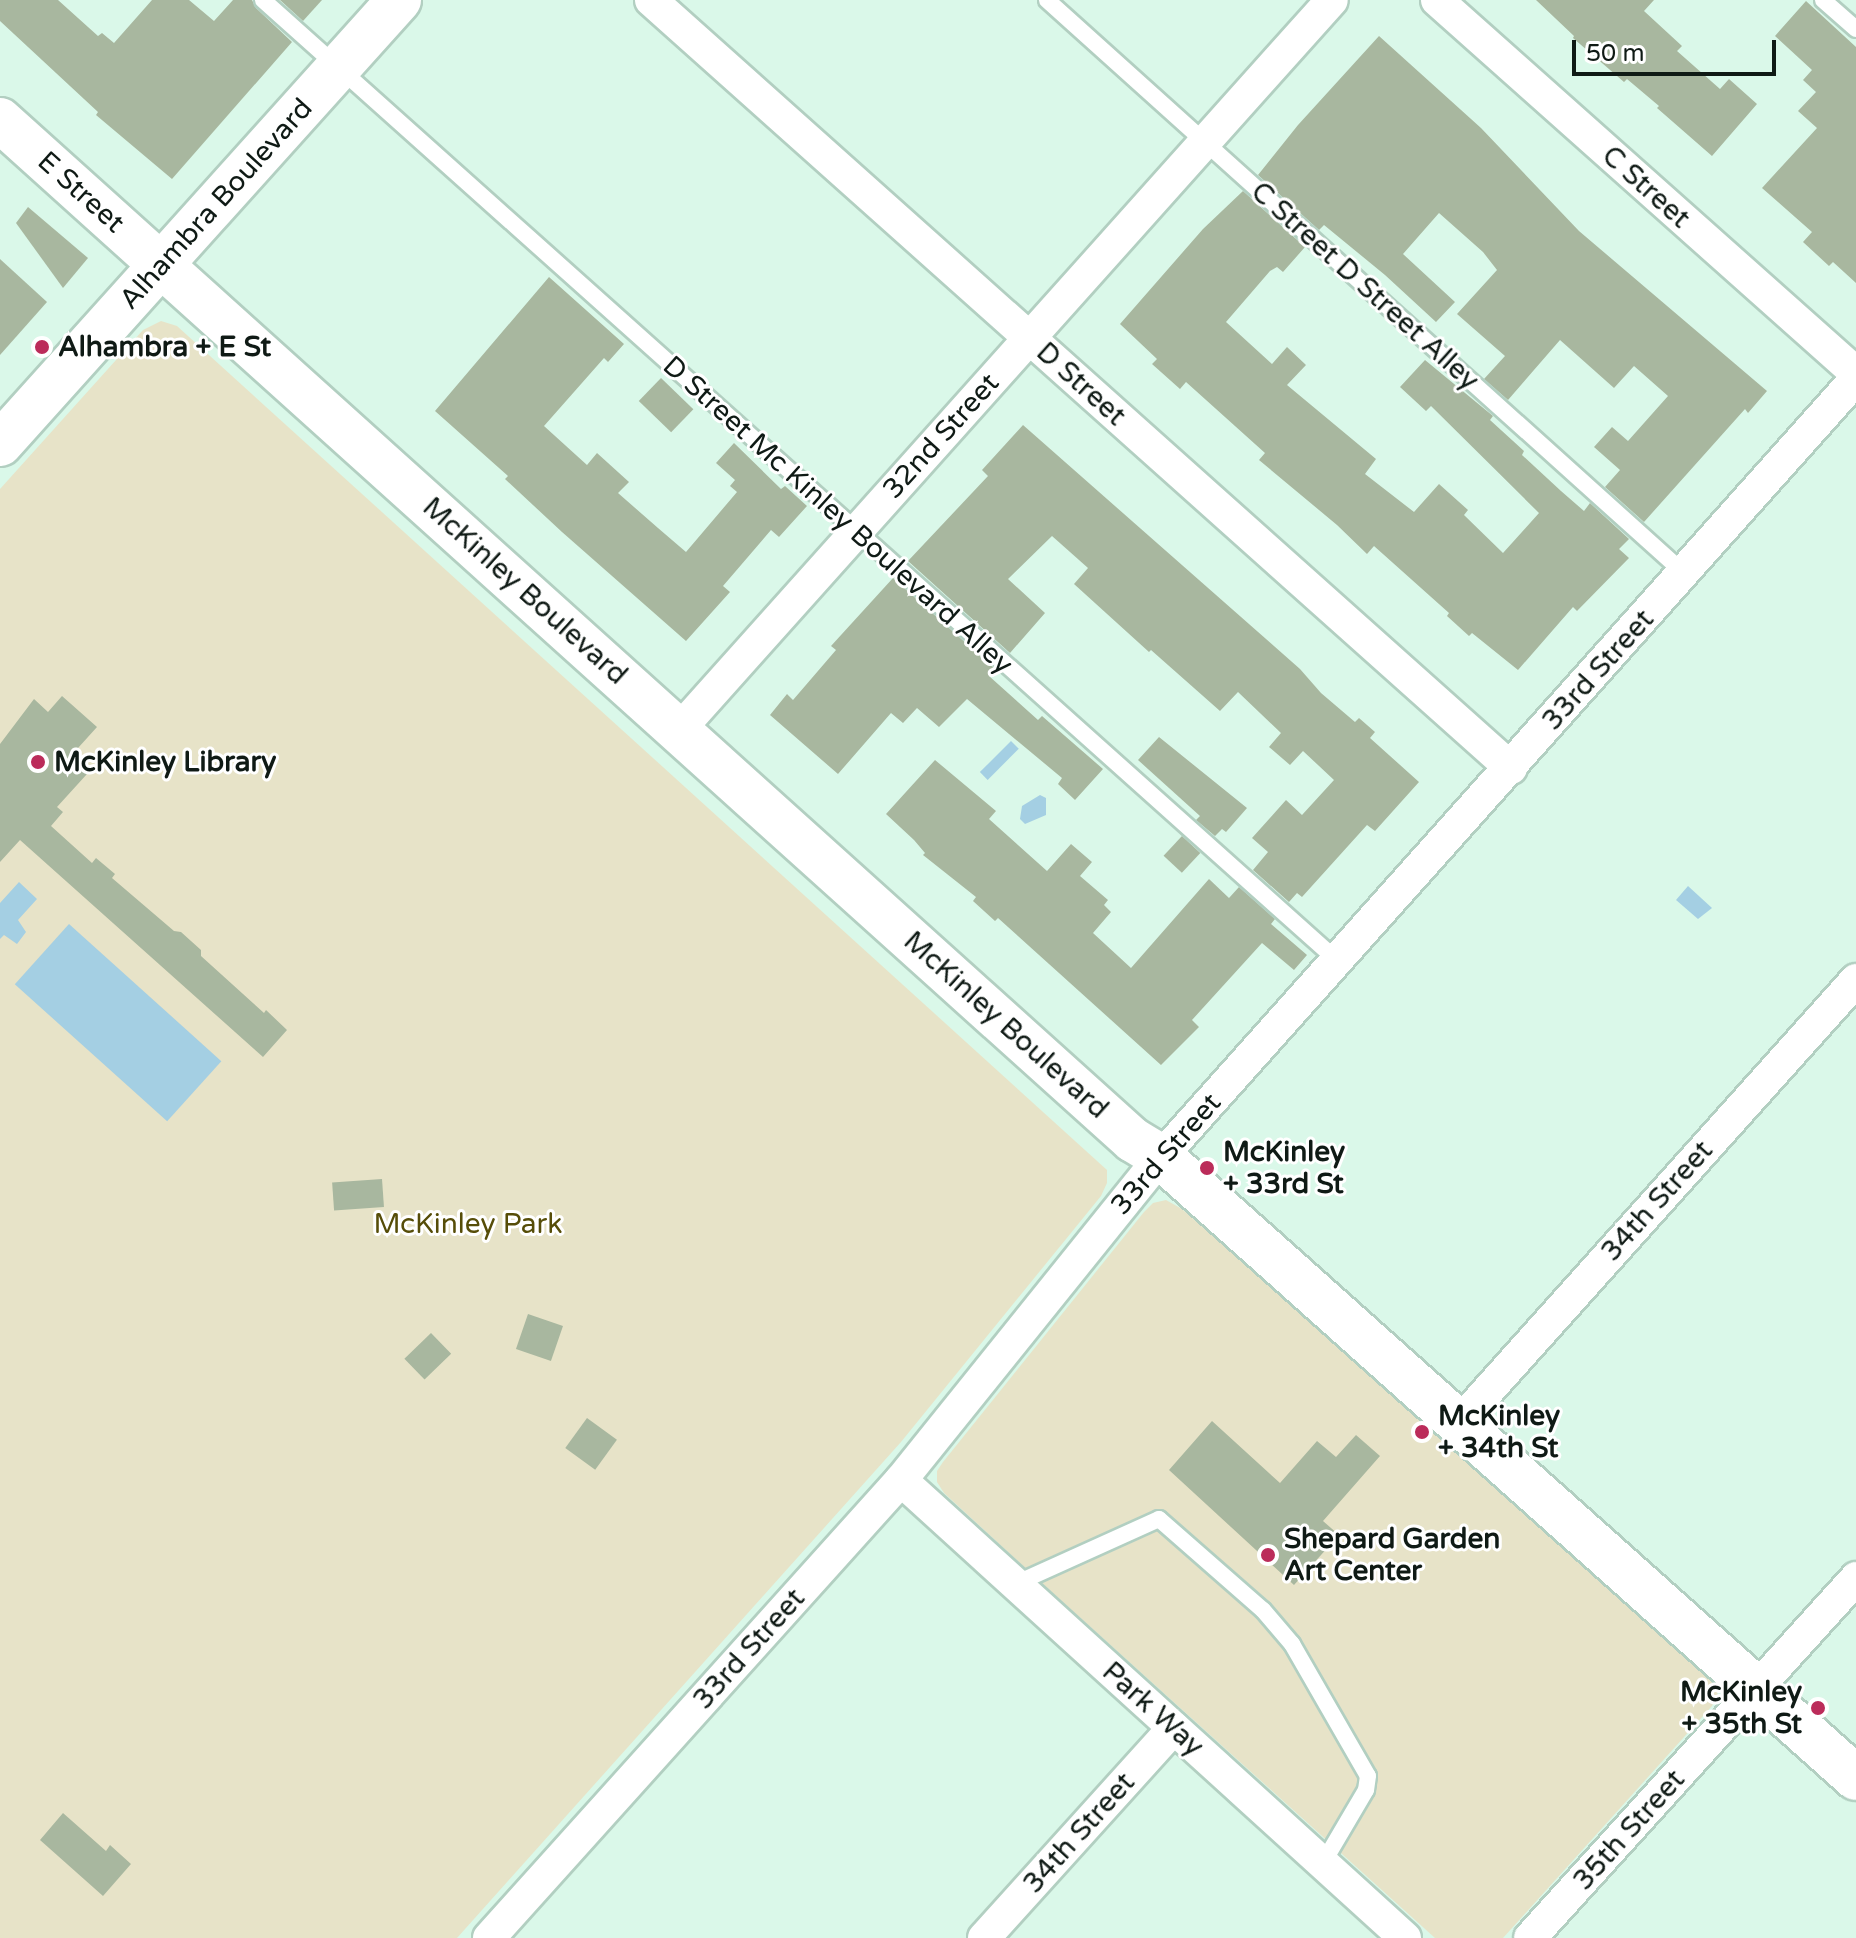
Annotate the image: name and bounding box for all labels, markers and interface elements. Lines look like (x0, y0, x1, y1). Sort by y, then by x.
scale bar (1576, 24, 1780, 74)
text: 50 m (1586, 39, 1644, 68)
street label: Alhambra Boulevard (113, 92, 319, 316)
street label: C Street (1595, 139, 1697, 235)
street label: E Street (31, 144, 131, 240)
street label: C Street D Street Alley (1244, 175, 1486, 397)
place label: Alhambra + E St (58, 330, 271, 364)
street label: D Street (1030, 335, 1132, 433)
marker: Alhambra + E St (33, 338, 51, 356)
street label: D Street Mc Kinley Boulevard Alley (656, 349, 1020, 681)
street label: 32nd Street (876, 366, 1006, 506)
street label: McKinley Boulevard (416, 490, 634, 692)
street label: 33rd Street (1535, 603, 1661, 737)
place label: McKinley Library (54, 745, 276, 779)
marker: McKinley Library (29, 753, 47, 771)
street label: McKinley Boulevard (897, 924, 1115, 1126)
street label: 33rd Street (1104, 1086, 1228, 1222)
street label: 34th Street (1594, 1134, 1720, 1268)
place label: McKinley + 33rd St (1223, 1135, 1345, 1201)
marker: McKinley + 33rd St (1198, 1159, 1216, 1177)
park label: McKinley Park (373, 1207, 563, 1241)
place label: McKinley + 34th St (1438, 1399, 1560, 1465)
marker: McKinley + 34th St (1413, 1423, 1431, 1441)
place label: Shepard Garden Art Center (1284, 1522, 1500, 1588)
marker: Shepard Garden Art Center (1259, 1546, 1277, 1564)
street label: 33rd Street (686, 1582, 812, 1716)
street label: Park Way (1095, 1655, 1211, 1763)
place label: McKinley + 35th St (1680, 1675, 1802, 1741)
marker: McKinley + 35th St (1809, 1699, 1827, 1717)
street label: 35th Street (1566, 1763, 1692, 1897)
street label: 34th Street (1016, 1766, 1142, 1900)

